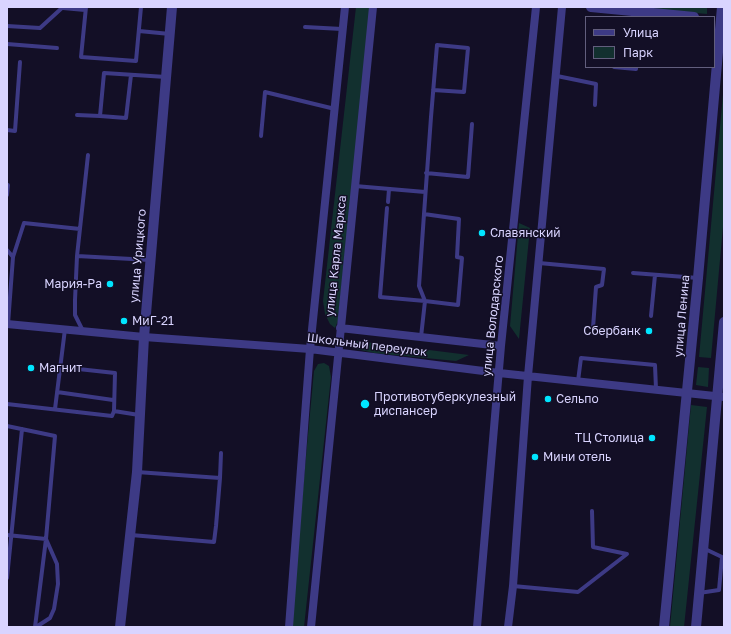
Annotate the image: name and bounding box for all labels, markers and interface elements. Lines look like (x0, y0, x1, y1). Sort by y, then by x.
legend (585, 16, 715, 68)
text: Улица (623, 25, 659, 40)
text: Парк (623, 45, 653, 60)
street label: улица Карла Маркса (322, 195, 350, 317)
street label: улица Урицкого (127, 208, 149, 304)
place label: Славянский (490, 226, 561, 240)
marker: Славянский (477, 228, 487, 238)
street label: улица Володарского (479, 255, 507, 377)
street label: улица Ленина (671, 274, 693, 358)
place label: Мария-Ра (44, 277, 102, 291)
marker: Мария-Ра (105, 279, 115, 289)
place label: МиГ-21 (132, 314, 174, 328)
marker: МиГ-21 (119, 316, 129, 326)
place label: Сбербанк (583, 324, 641, 338)
marker: Сбербанк (644, 326, 654, 336)
street label: Школьный переулок (306, 330, 428, 360)
place label: Магнит (39, 361, 82, 375)
marker: Магнит (26, 363, 36, 373)
place label: Противотуберкулезный диспансер (374, 390, 516, 418)
place label: Сельпо (556, 392, 599, 406)
marker: Сельпо (543, 394, 553, 404)
marker: Противотуберкулезный диспансер (359, 398, 371, 410)
place label: ТЦ Столица (575, 431, 644, 445)
marker: ТЦ Столица (647, 433, 657, 443)
place label: Мини отель (543, 450, 611, 464)
marker: Мини отель (530, 452, 540, 462)

